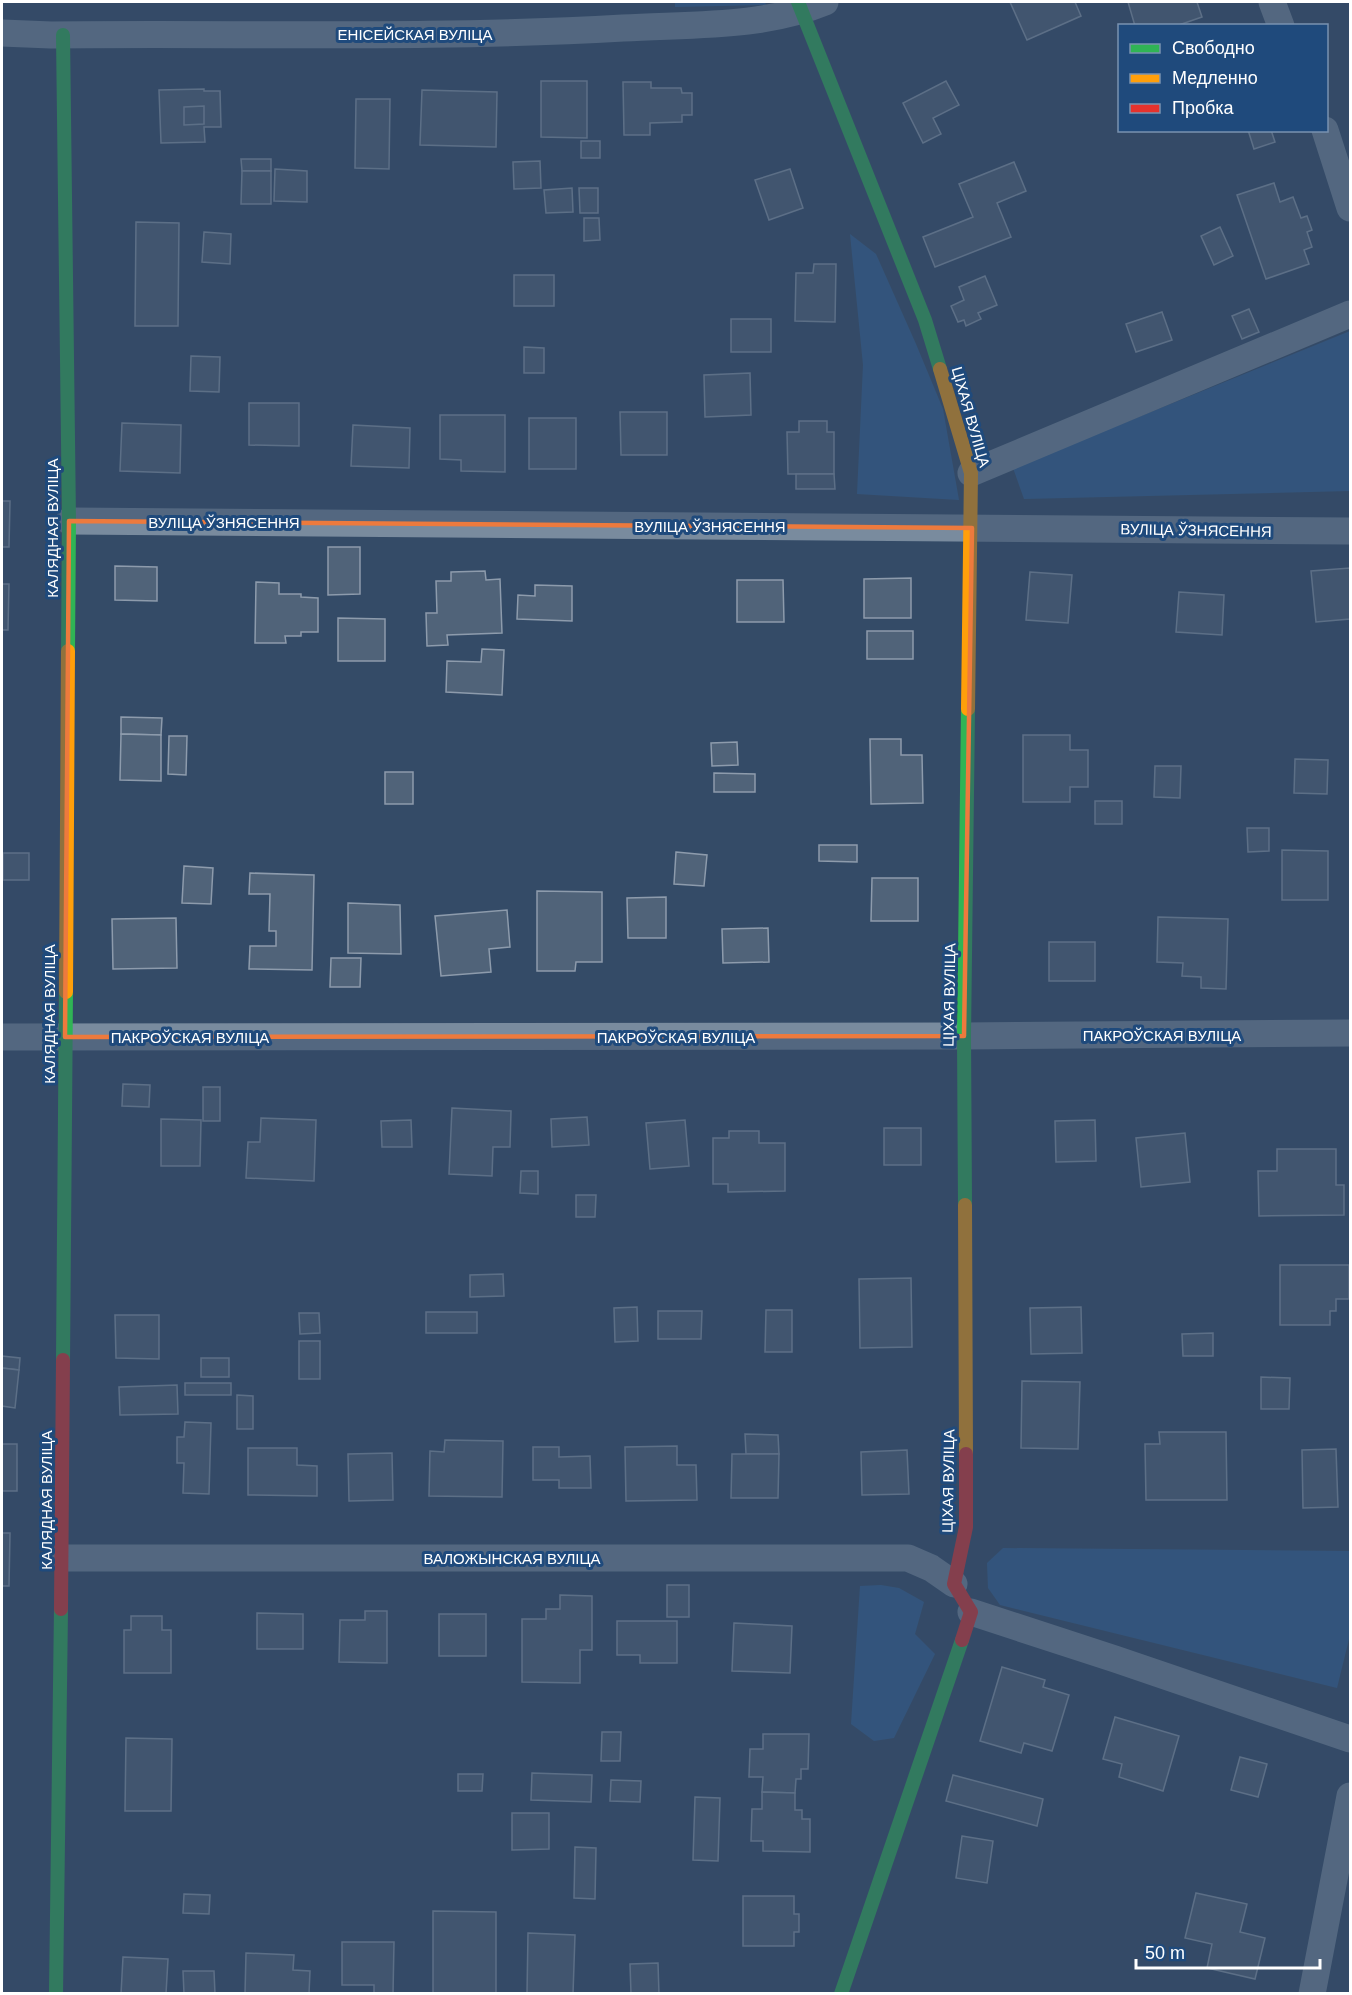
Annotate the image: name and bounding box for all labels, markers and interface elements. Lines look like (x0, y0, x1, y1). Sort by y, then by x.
legend (1118, 24, 1328, 132)
street label: ЕНІСЕЙСКАЯ ВУЛІЦА (338, 26, 492, 43)
text: Свободно (1172, 38, 1255, 58)
text: Медленно (1172, 68, 1258, 88)
text: Пробка (1172, 98, 1235, 118)
street label: ЦІХАЯ ВУЛІЦА (949, 365, 993, 469)
street label: КАЛЯДНАЯ ВУЛІЦА (44, 458, 61, 598)
street label: ВУЛІЦА ЎЗНЯСЕННЯ (148, 514, 300, 531)
street label: ВУЛІЦА ЎЗНЯСЕННЯ (634, 518, 786, 535)
street label: ВУЛІЦА ЎЗНЯСЕННЯ (1120, 520, 1272, 540)
street label: ЦІХАЯ ВУЛІЦА (940, 943, 958, 1047)
street label: КАЛЯДНАЯ ВУЛІЦА (41, 944, 58, 1084)
street label: ПАКРОЎСКАЯ ВУЛІЦА (1083, 1027, 1241, 1044)
street label: ПАКРОЎСКАЯ ВУЛІЦА (111, 1029, 269, 1046)
street label: ПАКРОЎСКАЯ ВУЛІЦА (597, 1029, 755, 1046)
street label: ЦІХАЯ ВУЛІЦА (939, 1429, 957, 1533)
street label: КАЛЯДНАЯ ВУЛІЦА (38, 1430, 55, 1570)
street label: ВАЛОЖЫНСКАЯ ВУЛІЦА (423, 1550, 601, 1567)
scale bar (1136, 1932, 1320, 1970)
text: 50 m (1145, 1943, 1185, 1963)

